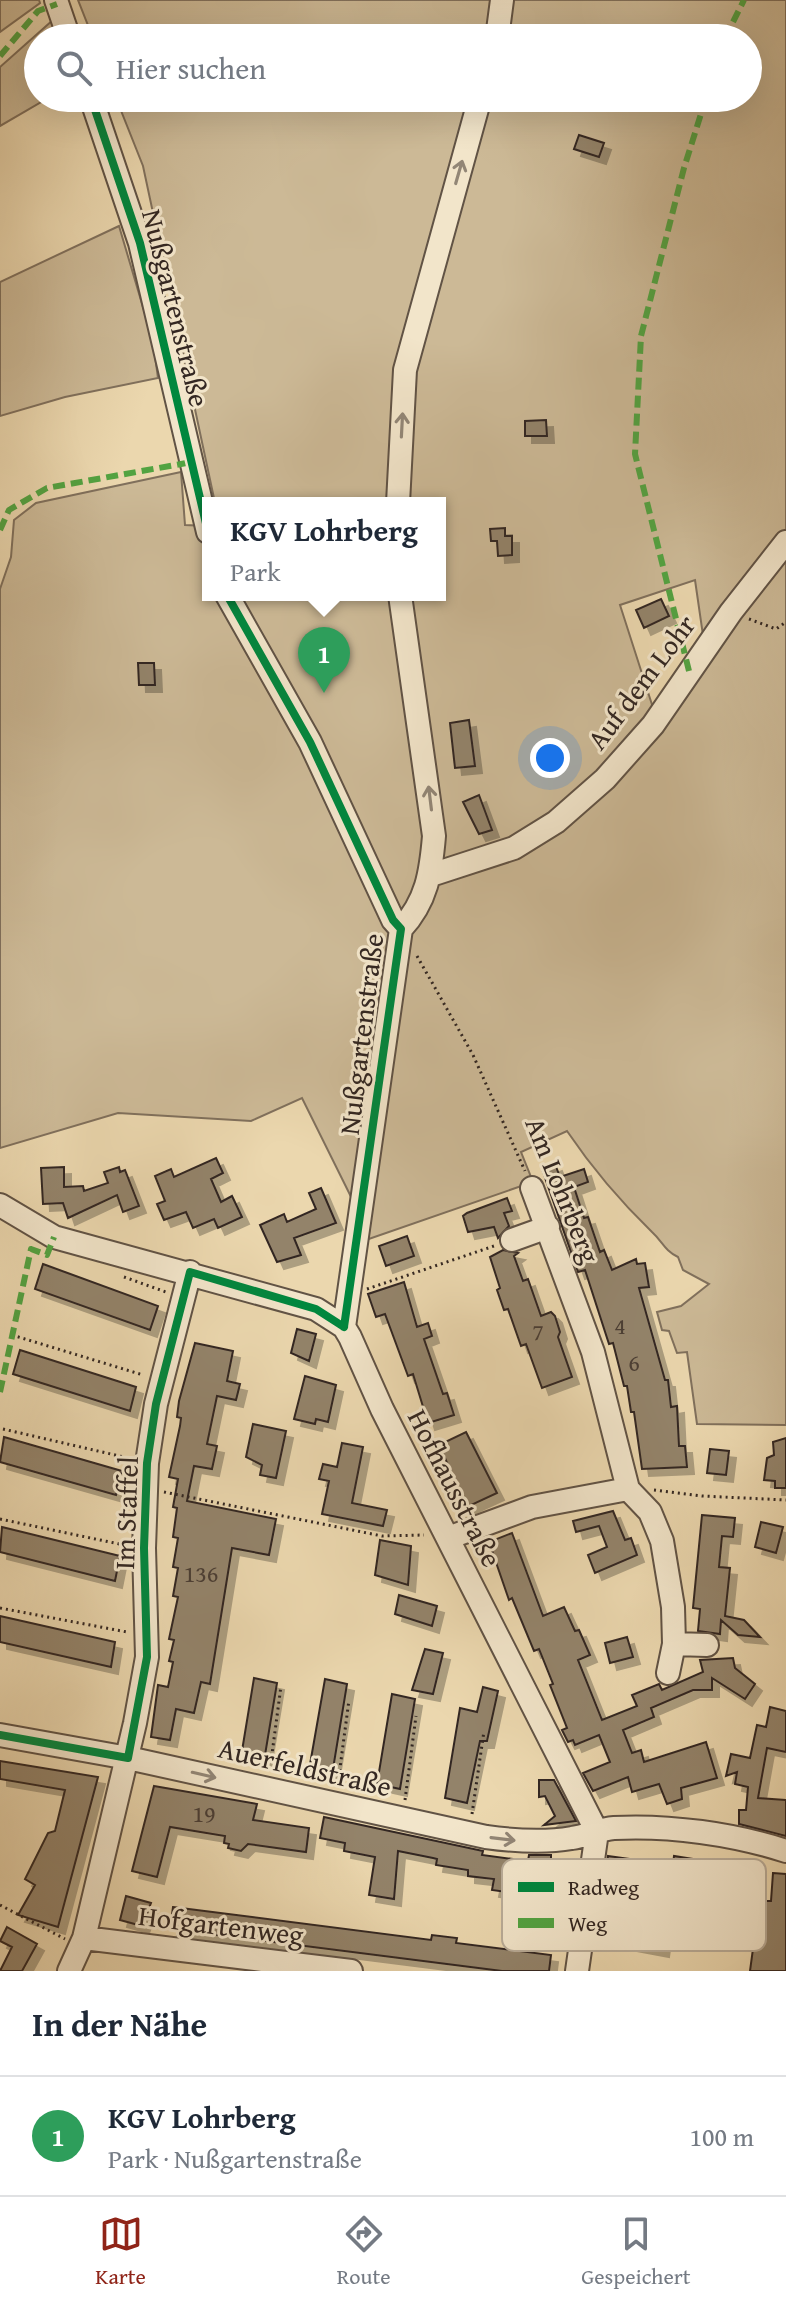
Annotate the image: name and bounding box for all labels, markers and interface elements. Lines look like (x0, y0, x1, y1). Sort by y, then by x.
search box (24, 24, 762, 112)
icon: search (52, 46, 96, 90)
text: Hier suchen (116, 46, 266, 90)
one-way arrow (452, 160, 467, 186)
street label: Nußgartenstraße (132, 205, 221, 411)
one-way arrow (395, 412, 410, 439)
popup (202, 497, 446, 601)
text: KGV Lohrberg (230, 508, 418, 552)
text: Park (230, 552, 280, 591)
street label: Auf dem Lohr (576, 605, 705, 758)
pin: 1 (298, 627, 350, 693)
your location (530, 738, 570, 778)
one-way arrow (422, 785, 437, 812)
street label: Nußgartenstraße (328, 931, 393, 1137)
street label: Am Lohrberg (516, 1111, 611, 1269)
house number: 4 (614, 1308, 626, 1343)
house number: 7 (532, 1314, 544, 1349)
house number: 6 (628, 1345, 640, 1380)
street label: Hofhausstraße (398, 1402, 513, 1574)
street label: Im Staffel (103, 1455, 148, 1570)
house number: 136 (184, 1556, 218, 1591)
street label: Auerfeldstraße (214, 1727, 396, 1806)
one-way arrow (190, 1768, 216, 1783)
house number: 19 (192, 1796, 216, 1831)
one-way arrow (490, 1832, 515, 1847)
legend (502, 1859, 766, 1951)
text: Radweg (568, 1871, 639, 1903)
street label: Hofgartenweg (136, 1894, 306, 1955)
text: Weg (568, 1907, 607, 1939)
text: In der Nähe (32, 1999, 207, 2048)
text: KGV Lohrberg (108, 2095, 296, 2139)
text: 1 (51, 2117, 65, 2156)
text: 100 m (689, 2117, 754, 2156)
text: Park · Nußgartenstraße (108, 2139, 362, 2178)
tab: Karte (95, 2212, 146, 2292)
tab: Route (337, 2212, 391, 2292)
tab: Gespeichert (581, 2212, 691, 2292)

